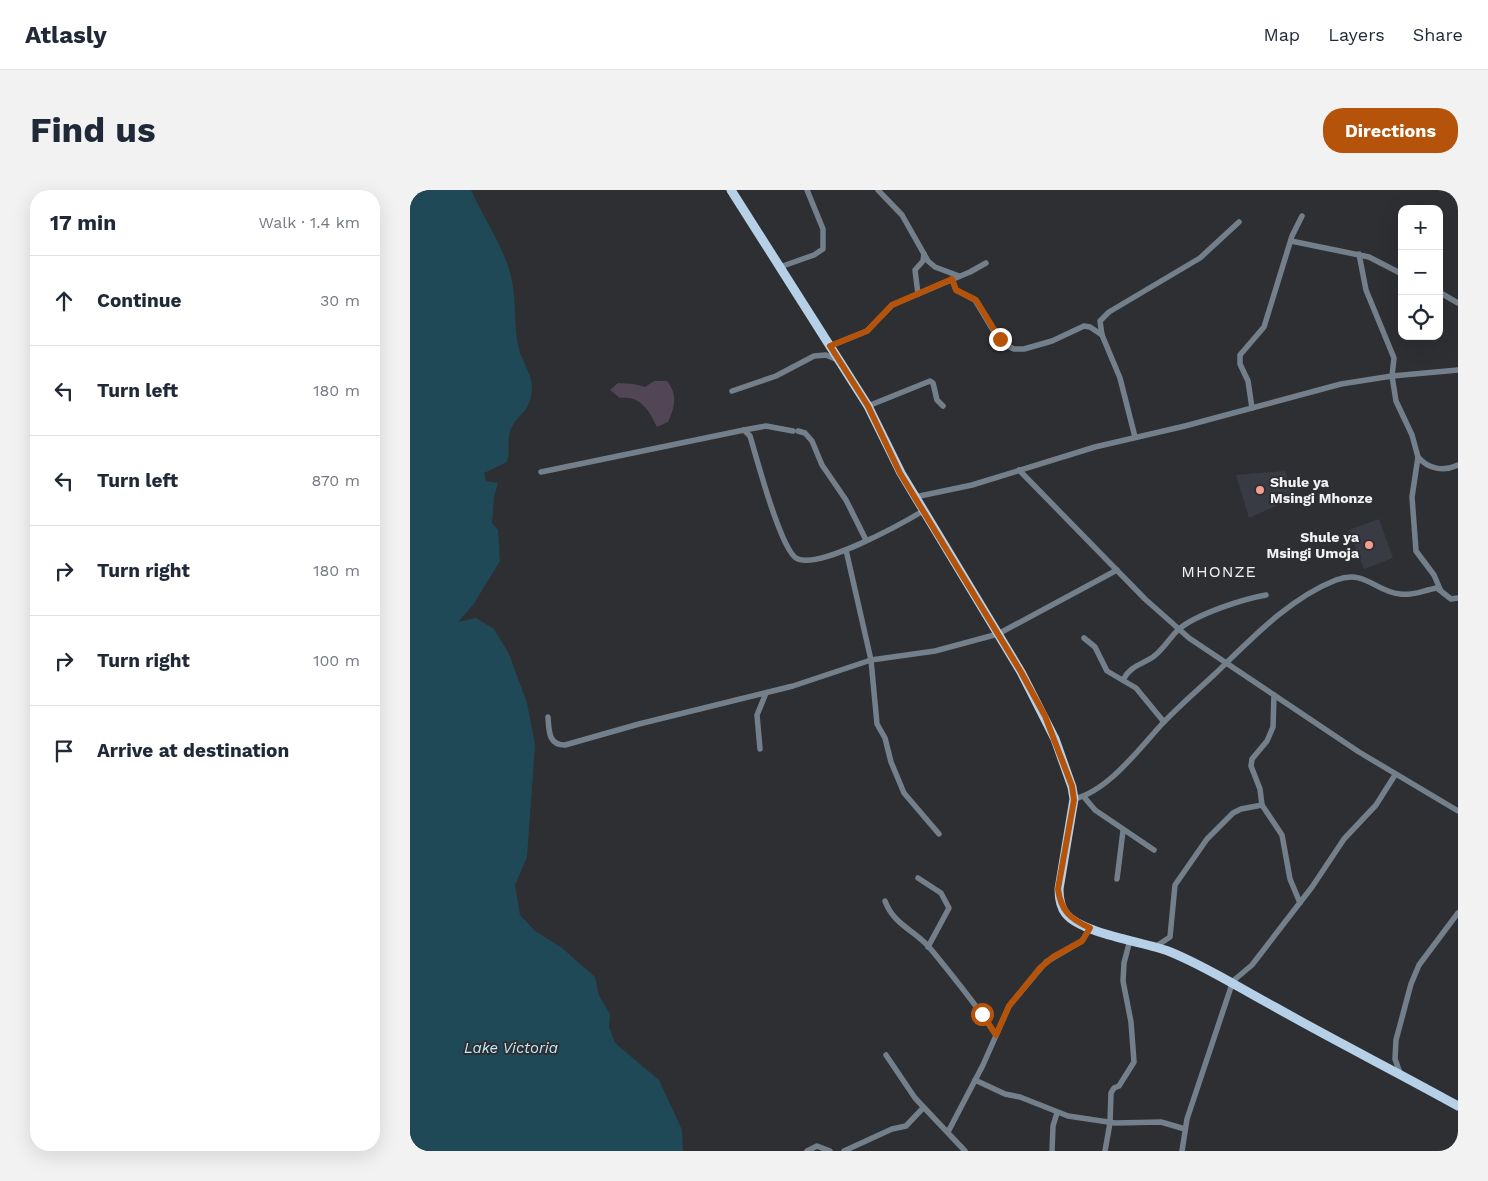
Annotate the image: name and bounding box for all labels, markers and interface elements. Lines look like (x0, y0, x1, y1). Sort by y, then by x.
text: Atlasly (25, 21, 107, 49)
text: Map (1263, 24, 1300, 45)
text: Layers (1328, 24, 1385, 45)
text: Share (1413, 24, 1463, 45)
button: Directions (1323, 108, 1458, 153)
text: Find us (30, 109, 156, 151)
map controls (1398, 205, 1443, 340)
button: + (1398, 205, 1443, 250)
text: 17 min (50, 210, 116, 235)
text: Walk · 1.4 km (258, 213, 360, 232)
button: − (1398, 250, 1443, 295)
icon: ahead (50, 287, 78, 315)
text: Continue (97, 289, 181, 312)
text: 30 m (320, 291, 360, 310)
button: locate (1398, 295, 1443, 340)
route end (989, 328, 1012, 351)
icon: left (50, 377, 78, 405)
text: Turn left (97, 379, 178, 402)
text: 180 m (313, 381, 360, 400)
icon: left (50, 467, 78, 495)
text: Turn left (97, 469, 178, 492)
text: 870 m (311, 471, 360, 490)
place label: Shule ya Msingi Mhonze (1270, 474, 1373, 506)
marker: Shule ya Msingi Mhonze (1254, 484, 1266, 496)
place label: Shule ya Msingi Umoja (1267, 529, 1360, 561)
marker: Shule ya Msingi Umoja (1363, 539, 1375, 551)
icon: right (50, 557, 78, 585)
text: Turn right (97, 559, 190, 582)
text: 180 m (313, 561, 360, 580)
district label: MHONZE (1181, 562, 1257, 581)
icon: right (50, 647, 78, 675)
text: Turn right (97, 649, 190, 672)
text: 100 m (313, 651, 360, 670)
icon: arrive (50, 737, 78, 765)
text: Arrive at destination (97, 739, 289, 762)
route start (971, 1003, 994, 1026)
water label: Lake Victoria (464, 1039, 558, 1057)

